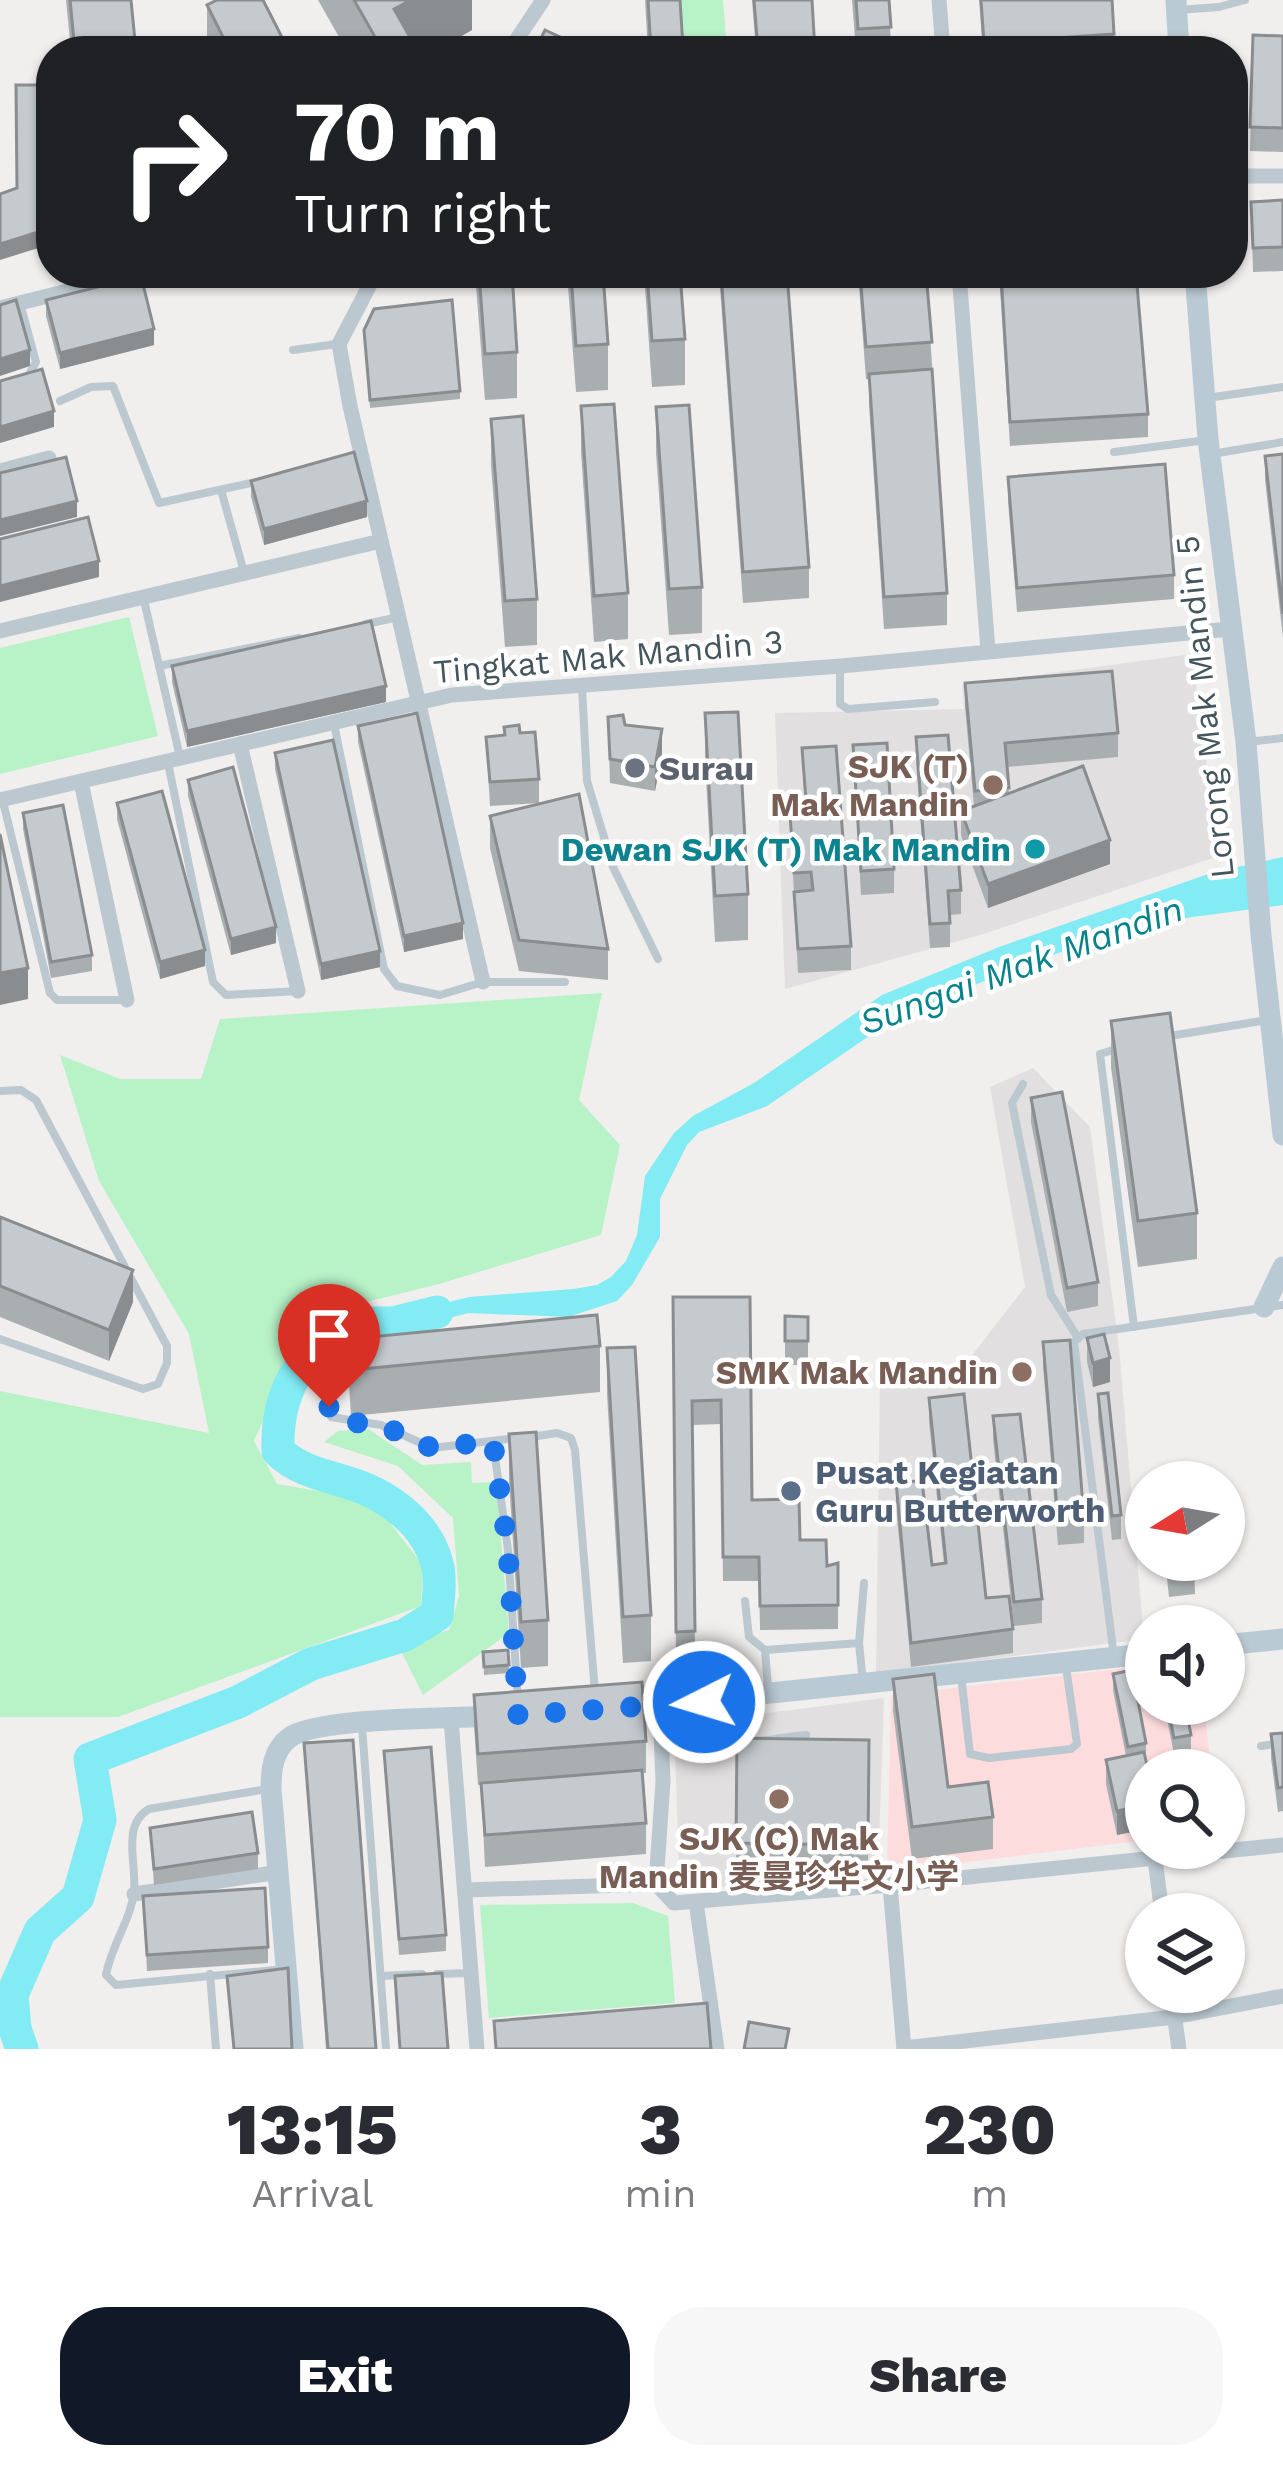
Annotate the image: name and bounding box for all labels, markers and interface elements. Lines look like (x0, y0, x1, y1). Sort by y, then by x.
text: 70 m (294, 82, 500, 180)
icon: right (96, 84, 252, 240)
text: Turn right (294, 182, 551, 245)
street label: Lorong Mak Mandin 5 (1167, 534, 1242, 880)
street label: Tingkat Mak Mandin 3 (431, 622, 785, 691)
place label: SJK (T) Mak Mandin (770, 747, 969, 824)
place label: Surau (659, 749, 754, 788)
marker: Surau (622, 755, 648, 781)
marker: SJK (T) Mak Mandin (980, 772, 1006, 798)
place label: Dewan SJK (T) Mak Mandin (561, 830, 1011, 869)
marker: Dewan SJK (T) Mak Mandin (1022, 836, 1048, 862)
water label: Sungai Mak Mandin (854, 888, 1189, 1044)
pin (278, 1284, 380, 1407)
icon: arrive (296, 1302, 362, 1368)
place label: SMK Mak Mandin (716, 1353, 998, 1392)
marker: SMK Mak Mandin (1009, 1359, 1035, 1385)
place label: Pusat Kegiatan Guru Butterworth (815, 1453, 1105, 1530)
north arrow (1125, 1461, 1245, 1581)
map controls (1125, 1461, 1245, 2013)
marker: Pusat Kegiatan Guru Butterworth (778, 1478, 804, 1504)
button: sound (1125, 1605, 1245, 1725)
position arrow (641, 1639, 767, 1765)
button: search (1125, 1749, 1245, 1869)
marker: SJK (C) Mak Mandin 麦曼珍华文小学 (766, 1786, 792, 1812)
place label: SJK (C) Mak Mandin 麦曼珍华文小学 (599, 1819, 959, 1896)
button: layers (1125, 1893, 1245, 2013)
text: 13:15 (227, 2087, 398, 2171)
text: 3 (639, 2087, 682, 2171)
text: 230 (923, 2087, 1056, 2171)
text: Arrival (251, 2171, 373, 2216)
text: min (625, 2171, 696, 2216)
text: m (971, 2171, 1008, 2216)
button: Exit (60, 2307, 630, 2445)
button: Share (654, 2307, 1223, 2445)

